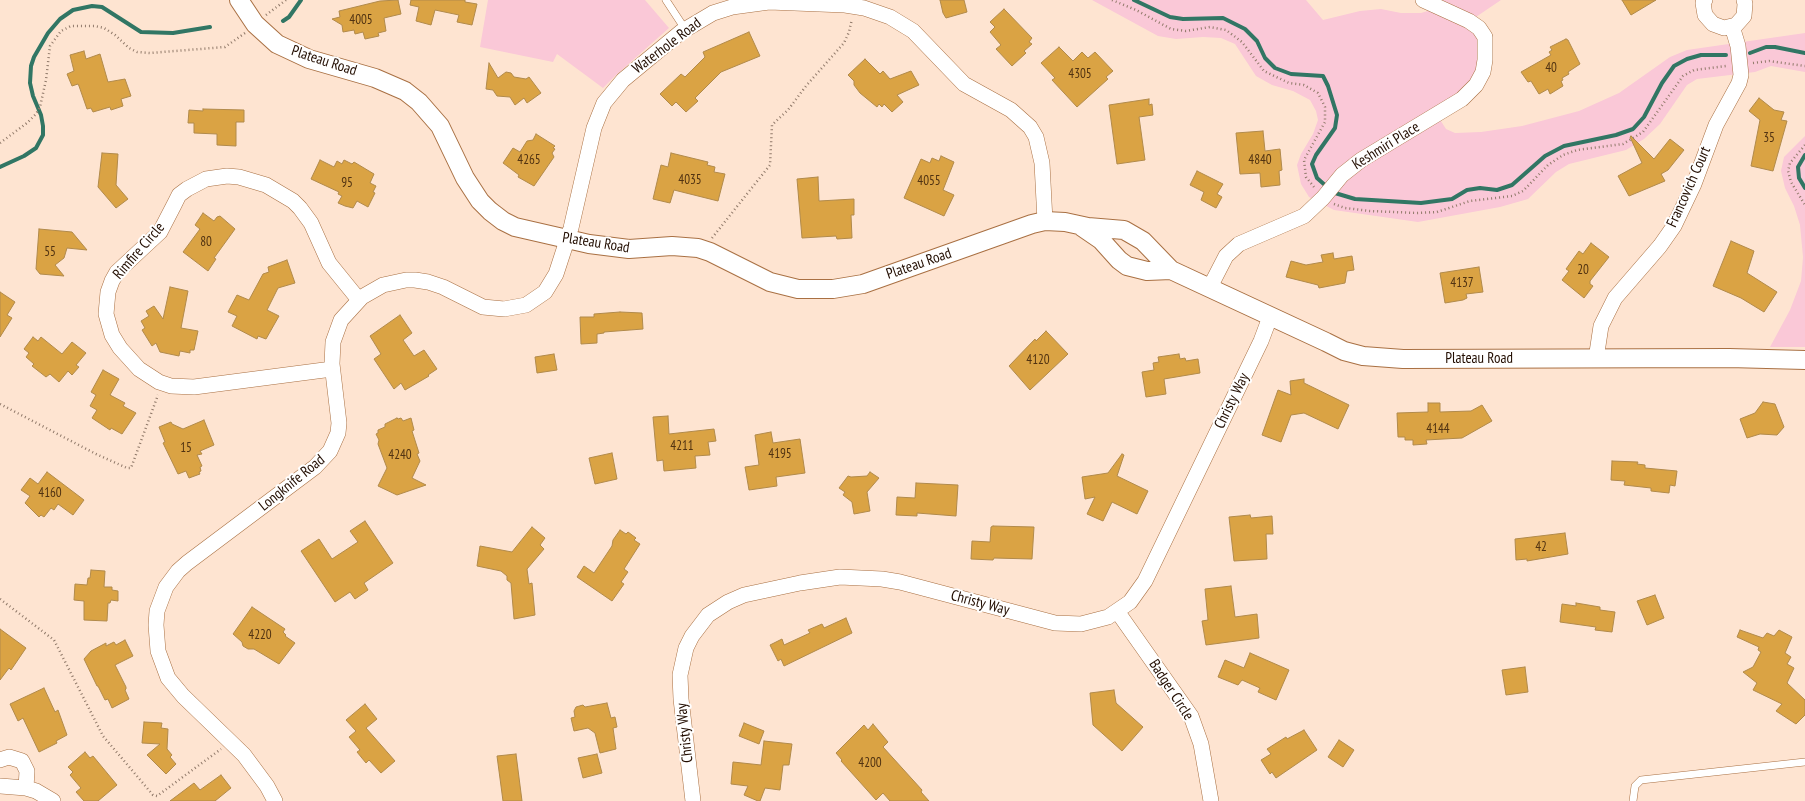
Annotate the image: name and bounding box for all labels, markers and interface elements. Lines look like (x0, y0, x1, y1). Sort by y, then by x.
house number: 4005 (349, 12, 373, 28)
street label: Waterhole Road (629, 14, 705, 78)
street label: Plateau Road (289, 42, 359, 80)
house number: 40 (1545, 60, 1557, 76)
house number: 4305 (1068, 66, 1092, 82)
street label: Keshmiri Place (1349, 118, 1423, 174)
house number: 35 (1763, 130, 1775, 146)
street label: Francovich Court (1663, 144, 1715, 230)
house number: 4265 (517, 152, 541, 168)
house number: 4840 (1248, 152, 1272, 168)
house number: 4035 (678, 172, 702, 188)
house number: 4055 (917, 173, 941, 189)
house number: 95 (341, 175, 353, 191)
street label: Rimfire Circle (109, 219, 169, 283)
street label: Plateau Road (561, 229, 631, 257)
house number: 80 (200, 234, 212, 250)
house number: 55 (44, 244, 56, 260)
street label: Plateau Road (884, 244, 954, 284)
house number: 20 (1577, 262, 1589, 278)
house number: 4137 (1450, 275, 1474, 291)
street label: Plateau Road (1445, 350, 1513, 368)
house number: 4120 (1026, 352, 1050, 368)
street label: Christy Way (1211, 370, 1253, 432)
house number: 4144 (1426, 421, 1450, 437)
house number: 4211 (670, 438, 694, 454)
house number: 15 (180, 440, 192, 456)
house number: 4195 (768, 446, 792, 462)
house number: 4240 (388, 447, 412, 463)
street label: Longknife Road (255, 451, 329, 515)
house number: 4160 (38, 485, 62, 501)
house number: 42 (1535, 539, 1547, 555)
street label: Christy Way (949, 587, 1011, 619)
house number: 4220 (248, 627, 272, 643)
street label: Badger Circle (1145, 656, 1197, 724)
street label: Christy Way (673, 702, 697, 764)
house number: 4200 (858, 755, 882, 771)

